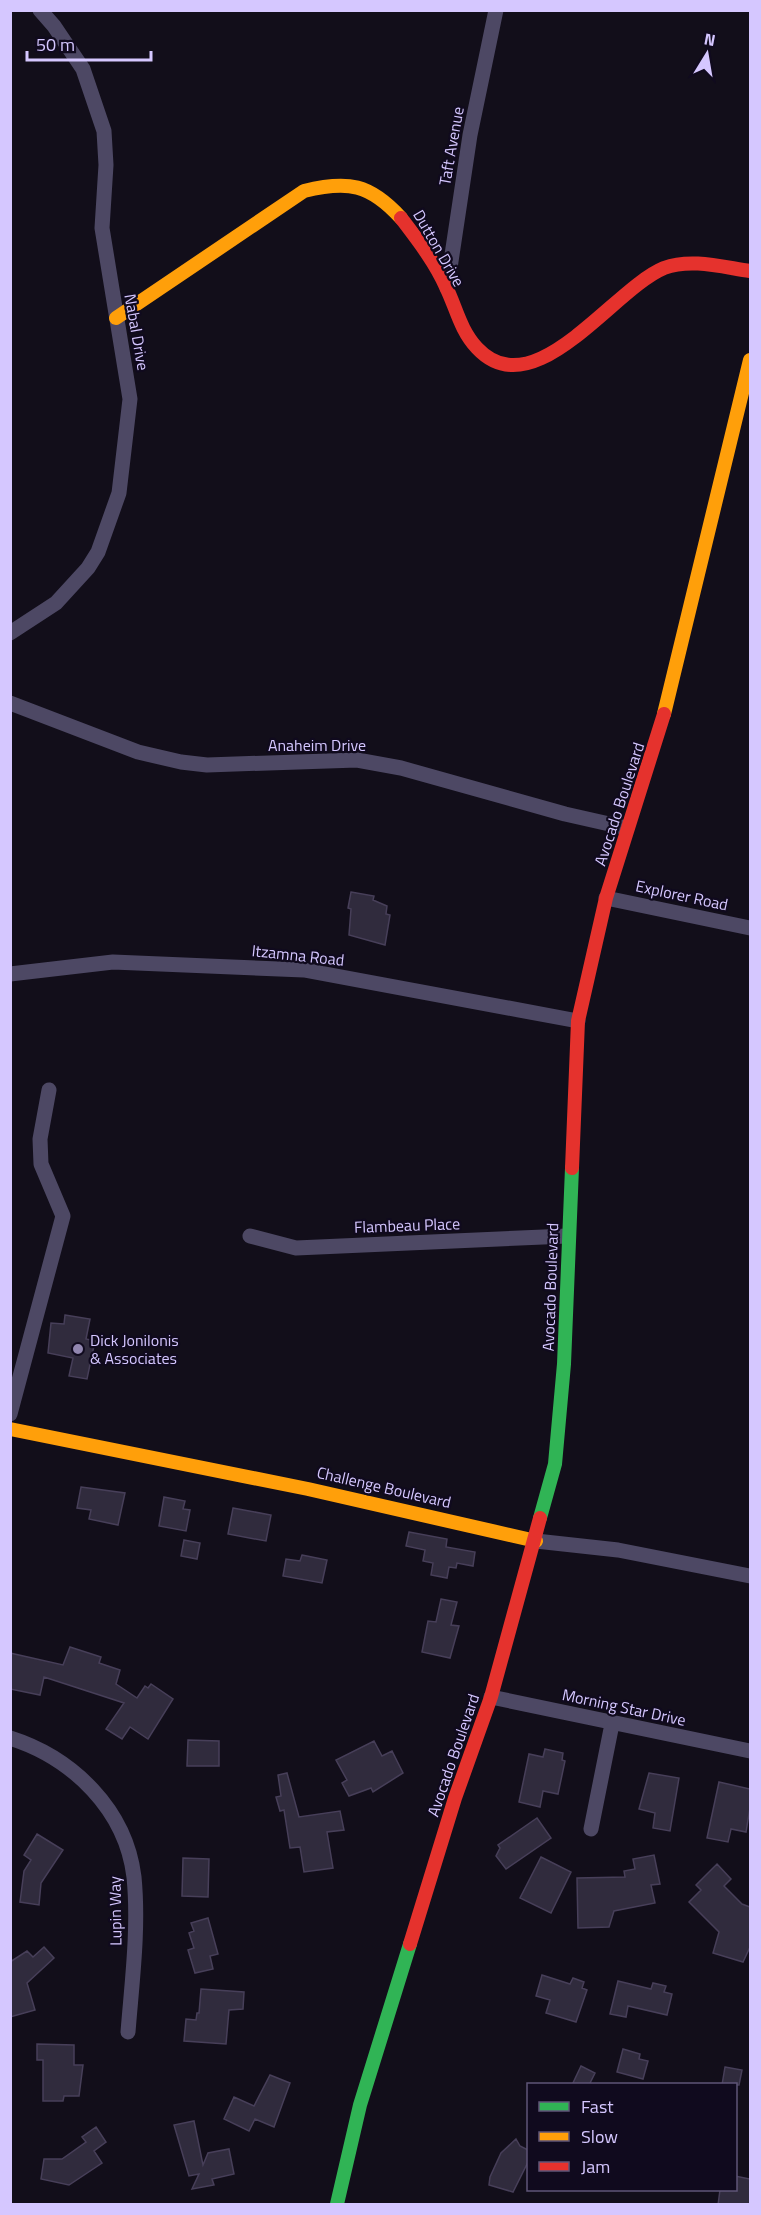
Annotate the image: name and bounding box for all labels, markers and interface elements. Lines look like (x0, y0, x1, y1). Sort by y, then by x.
scale bar (27, 24, 152, 62)
north arrow (677, 24, 737, 84)
text: N (702, 26, 718, 52)
text: 50 m (36, 31, 75, 58)
street label: Taft Avenue (432, 105, 470, 187)
street label: Dutton Drive (407, 205, 471, 291)
street label: Nabal Drive (118, 292, 156, 372)
street label: Anaheim Drive (268, 733, 366, 757)
street label: Avocado Boulevard (588, 739, 650, 869)
street label: Explorer Road (634, 874, 730, 916)
street label: Itzamna Road (251, 938, 345, 972)
street label: Flambeau Place (354, 1211, 460, 1239)
street label: Avocado Boulevard (536, 1222, 564, 1352)
place label: Dick Jonilonis & Associates (90, 1328, 179, 1370)
marker: Dick Jonilonis & Associates (71, 1342, 85, 1356)
street label: Challenge Boulevard (315, 1460, 453, 1514)
street label: Morning Star Drive (560, 1682, 688, 1732)
street label: Avocado Boulevard (421, 1690, 485, 1820)
street label: Lupin Way (102, 1876, 128, 1946)
legend (527, 2083, 737, 2191)
text: Fast (581, 2093, 614, 2120)
text: Slow (581, 2123, 618, 2150)
text: Jam (581, 2153, 610, 2180)

